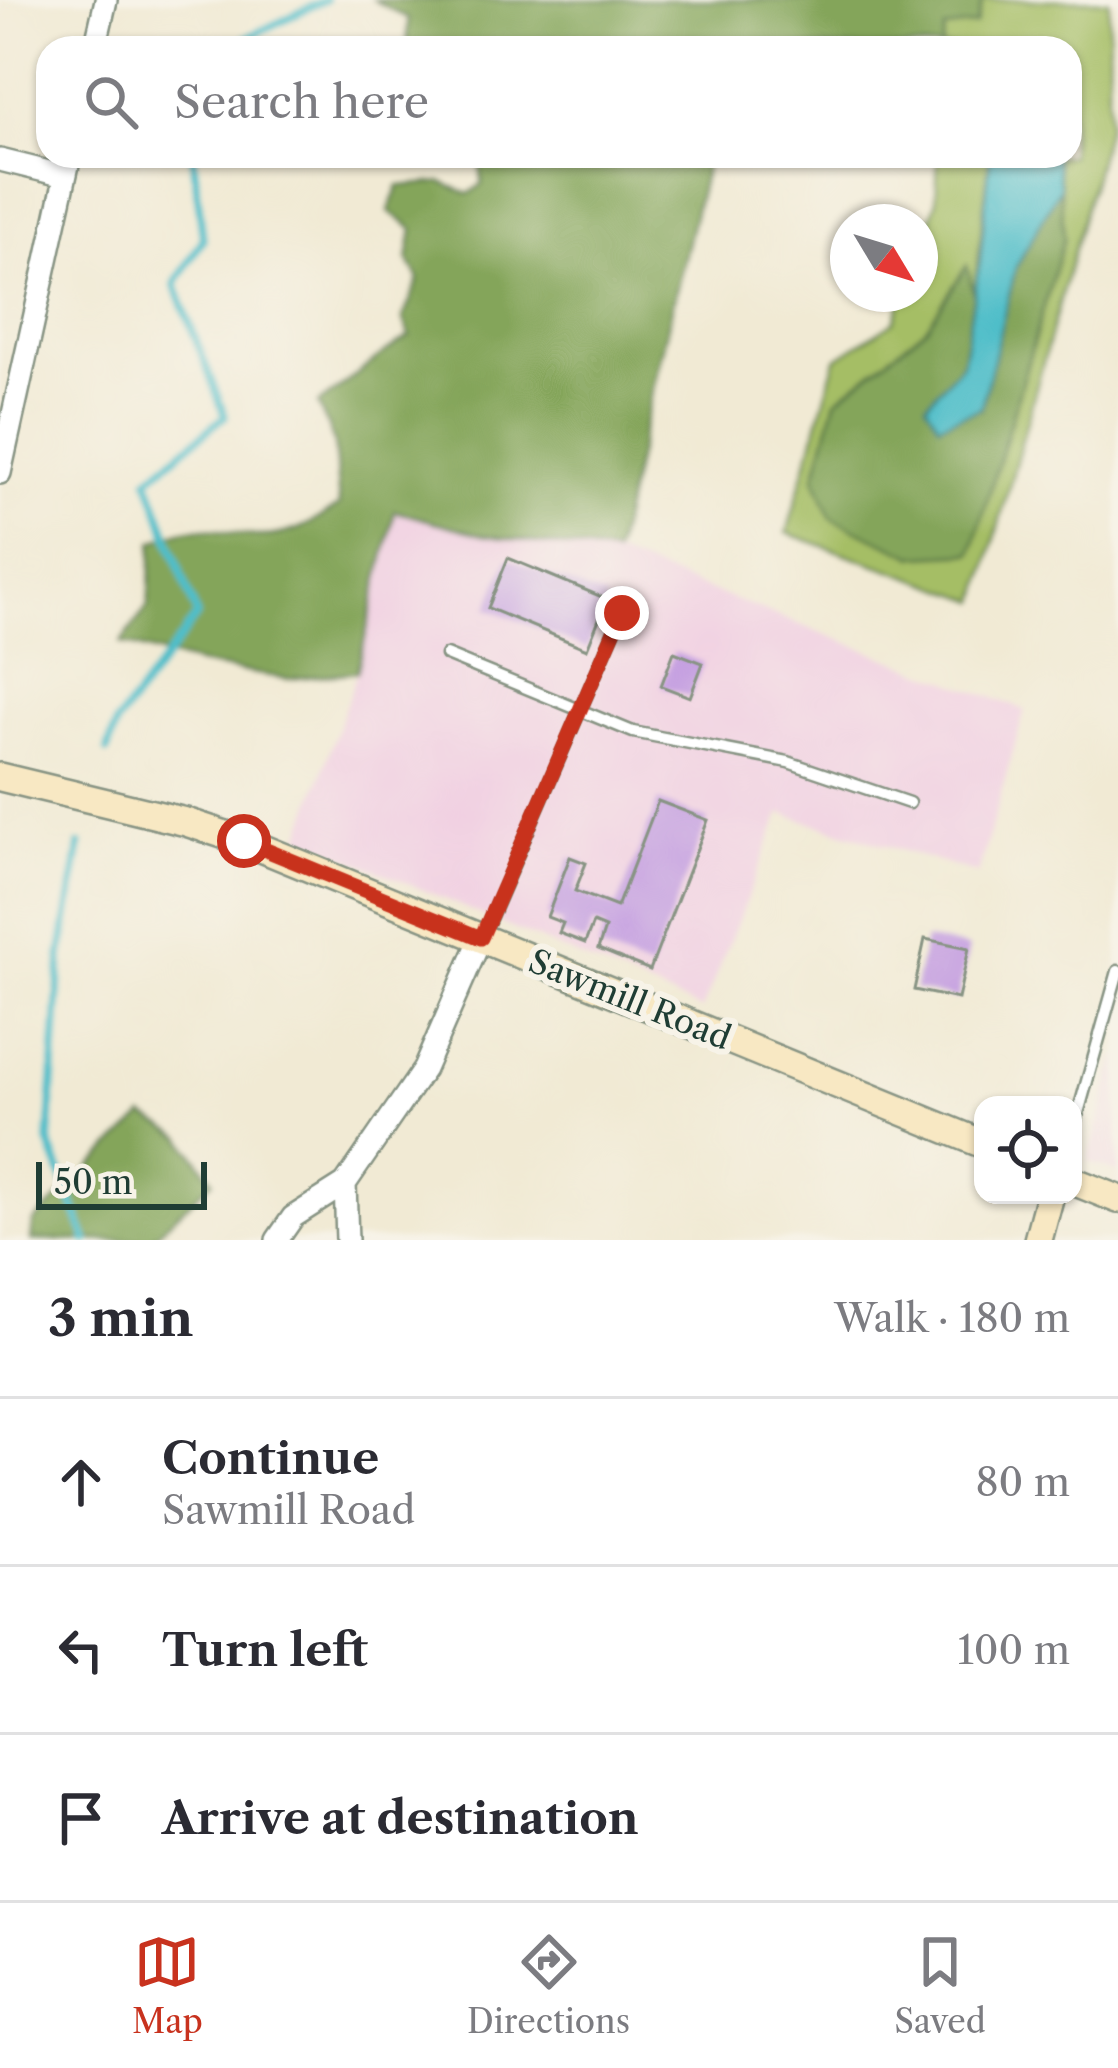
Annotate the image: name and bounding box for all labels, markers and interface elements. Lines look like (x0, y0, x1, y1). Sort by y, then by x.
search box (36, 36, 1082, 168)
icon: search (78, 69, 144, 135)
text: Search here (174, 74, 429, 130)
north arrow (830, 204, 938, 312)
route end (595, 586, 649, 640)
route start (217, 814, 271, 868)
street label: Sawmill Road (523, 940, 737, 1059)
map controls (974, 1096, 1082, 1204)
button: locate (974, 1096, 1082, 1204)
scale bar (36, 1156, 207, 1209)
text: 50 m (54, 1162, 132, 1203)
text: 3 min (48, 1287, 194, 1349)
text: Walk · 180 m (834, 1294, 1070, 1342)
text: Continue (162, 1430, 379, 1486)
icon: ahead (48, 1449, 114, 1515)
text: 80 m (975, 1458, 1070, 1506)
text: Sawmill Road (162, 1486, 415, 1534)
icon: left (48, 1617, 114, 1683)
text: Turn left (162, 1622, 368, 1678)
text: 100 m (957, 1626, 1070, 1674)
icon: arrive (48, 1785, 114, 1851)
text: Arrive at destination (162, 1790, 639, 1846)
tab: Map (132, 1929, 203, 2042)
tab: Directions (467, 1929, 630, 2042)
tab: Saved (894, 1929, 986, 2042)

